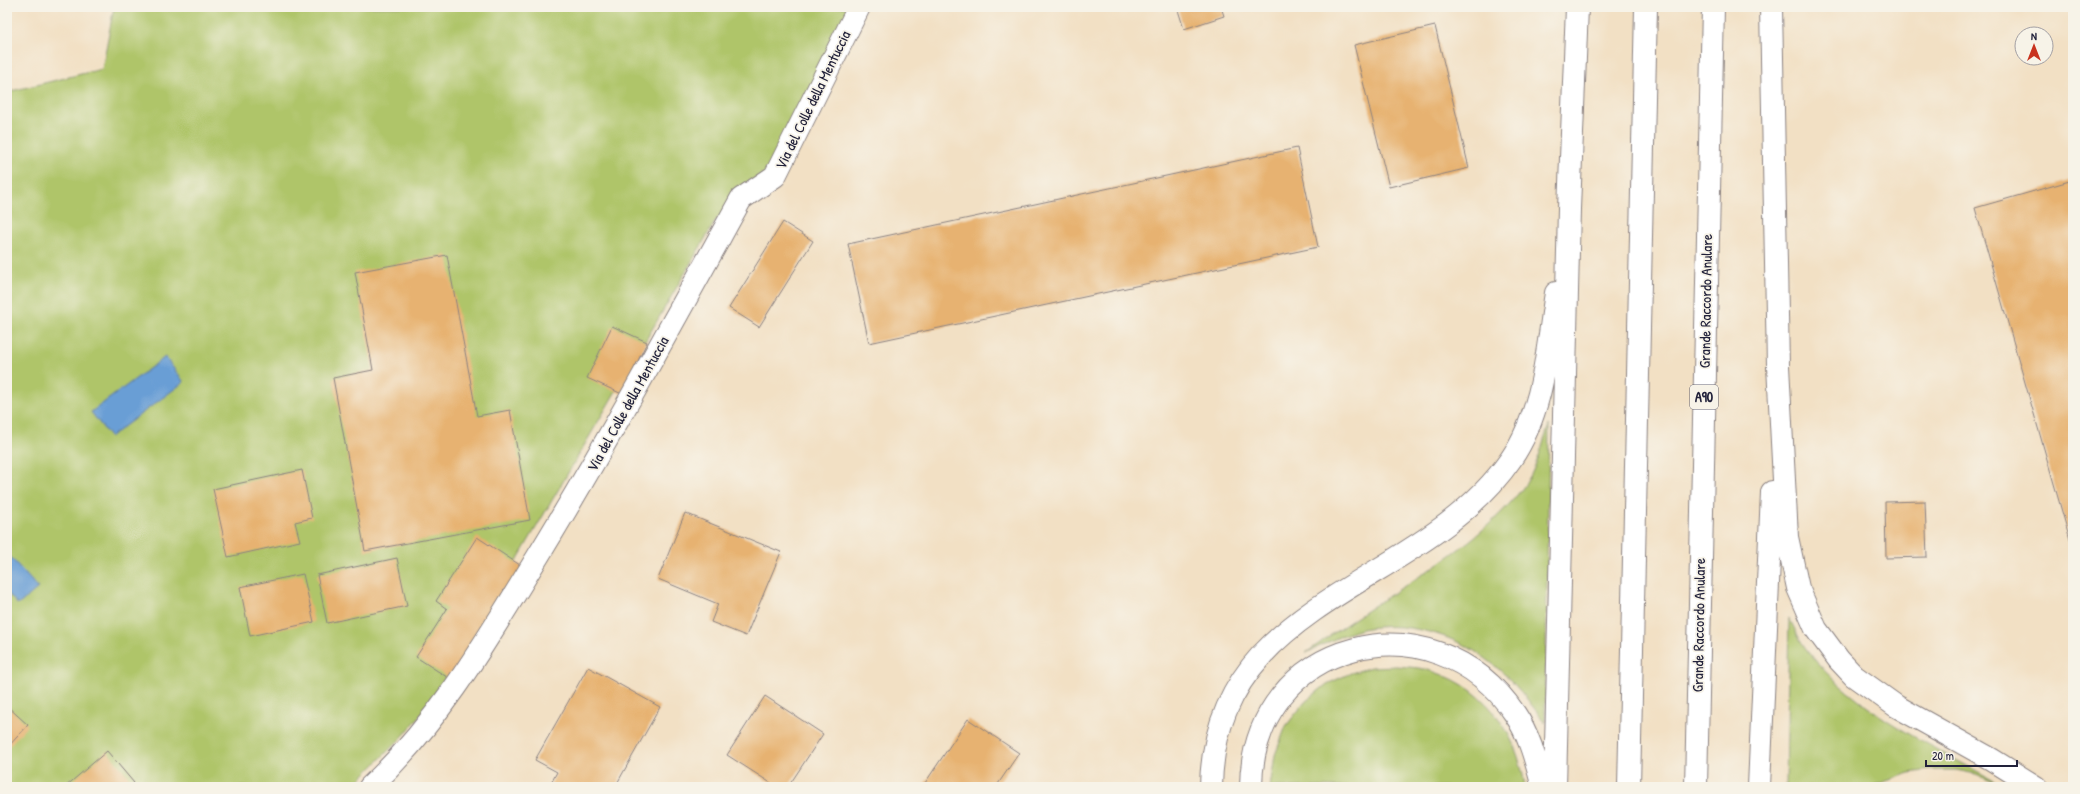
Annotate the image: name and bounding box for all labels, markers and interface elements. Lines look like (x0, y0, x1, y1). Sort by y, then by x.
north arrow (2014, 26, 2054, 66)
street label: Via del Colle della Mentuccia (770, 27, 855, 173)
text: N (2031, 29, 2037, 43)
street label: Grande Raccordo Anulare (1694, 234, 1717, 368)
street label: Via del Colle della Mentuccia (582, 332, 674, 475)
road number: A90 (1690, 385, 1718, 409)
street label: Grande Raccordo Anulare (1687, 558, 1710, 692)
scale bar (1926, 742, 2017, 768)
text: 20 m (1932, 747, 1954, 764)

